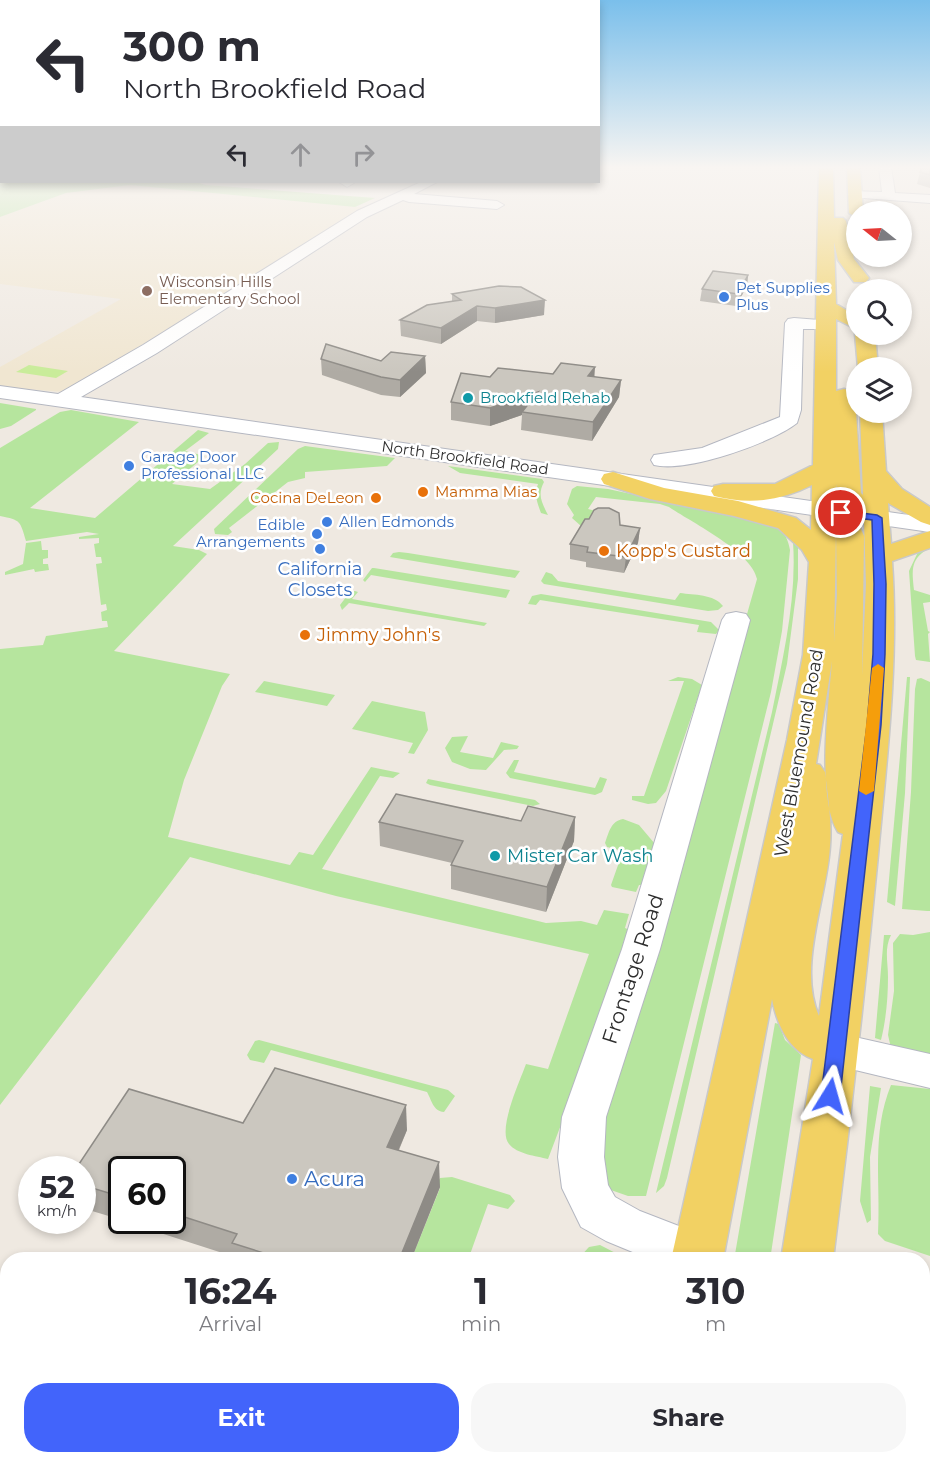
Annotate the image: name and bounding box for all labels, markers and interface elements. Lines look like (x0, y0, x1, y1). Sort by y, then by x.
text: 300 m (123, 20, 261, 72)
icon: left (24, 24, 102, 102)
text: North Brookfield Road (123, 72, 426, 105)
icon: left (221, 138, 254, 171)
icon: ahead (284, 138, 317, 171)
icon: right (347, 138, 380, 171)
north arrow (846, 201, 912, 267)
map controls (846, 201, 912, 423)
place label: Wisconsin Hills Elementary School (159, 272, 300, 308)
place label: Pet Supplies Plus (736, 278, 830, 314)
button: search (846, 279, 912, 345)
marker: Wisconsin Hills Elementary School (140, 284, 154, 298)
marker: Pet Supplies Plus (717, 290, 731, 304)
button: layers (846, 357, 912, 423)
place label: Brookfield Rehab (480, 388, 610, 407)
marker: Brookfield Rehab (461, 391, 475, 405)
street label: North Brookfield Road (380, 436, 550, 479)
place label: Garage Door Professional LLC (141, 447, 264, 483)
marker: Garage Door Professional LLC (122, 459, 136, 473)
place label: Mamma Mias (435, 482, 537, 501)
marker: Mamma Mias (416, 485, 430, 499)
pin (815, 487, 866, 538)
place label: Cocina DeLeon (250, 488, 364, 507)
marker: Cocina DeLeon (369, 491, 383, 505)
icon: arrive (824, 496, 857, 529)
place label: Allen Edmonds (339, 512, 454, 531)
place label: Edible Arrangements (196, 515, 305, 551)
marker: Allen Edmonds (320, 515, 334, 529)
marker: Edible Arrangements (310, 527, 324, 541)
place label: Kopp's Custard (616, 540, 751, 562)
marker: California Closets (313, 542, 327, 556)
marker: Kopp's Custard (597, 544, 611, 558)
place label: California Closets (278, 558, 362, 601)
place label: Jimmy John's (316, 624, 440, 646)
marker: Jimmy John's (298, 628, 312, 642)
street label: West Bluemound Road (770, 647, 828, 859)
place label: Mister Car Wash (507, 845, 653, 867)
marker: Mister Car Wash (488, 849, 502, 863)
street label: Frontage Road (596, 891, 669, 1047)
position arrow (798, 1064, 862, 1128)
speed limit sign: 60 (108, 1156, 186, 1234)
place label: Acura (304, 1166, 365, 1191)
text: 52 (39, 1169, 75, 1206)
marker: Acura (285, 1172, 299, 1186)
text: km/h (37, 1201, 77, 1220)
text: 16:24 (184, 1269, 277, 1313)
text: 1 (474, 1269, 488, 1313)
text: 310 (686, 1269, 746, 1313)
text: Arrival (199, 1312, 262, 1336)
text: min (461, 1312, 501, 1336)
text: m (705, 1312, 726, 1336)
button: Exit (24, 1383, 459, 1452)
button: Share (471, 1383, 906, 1452)

